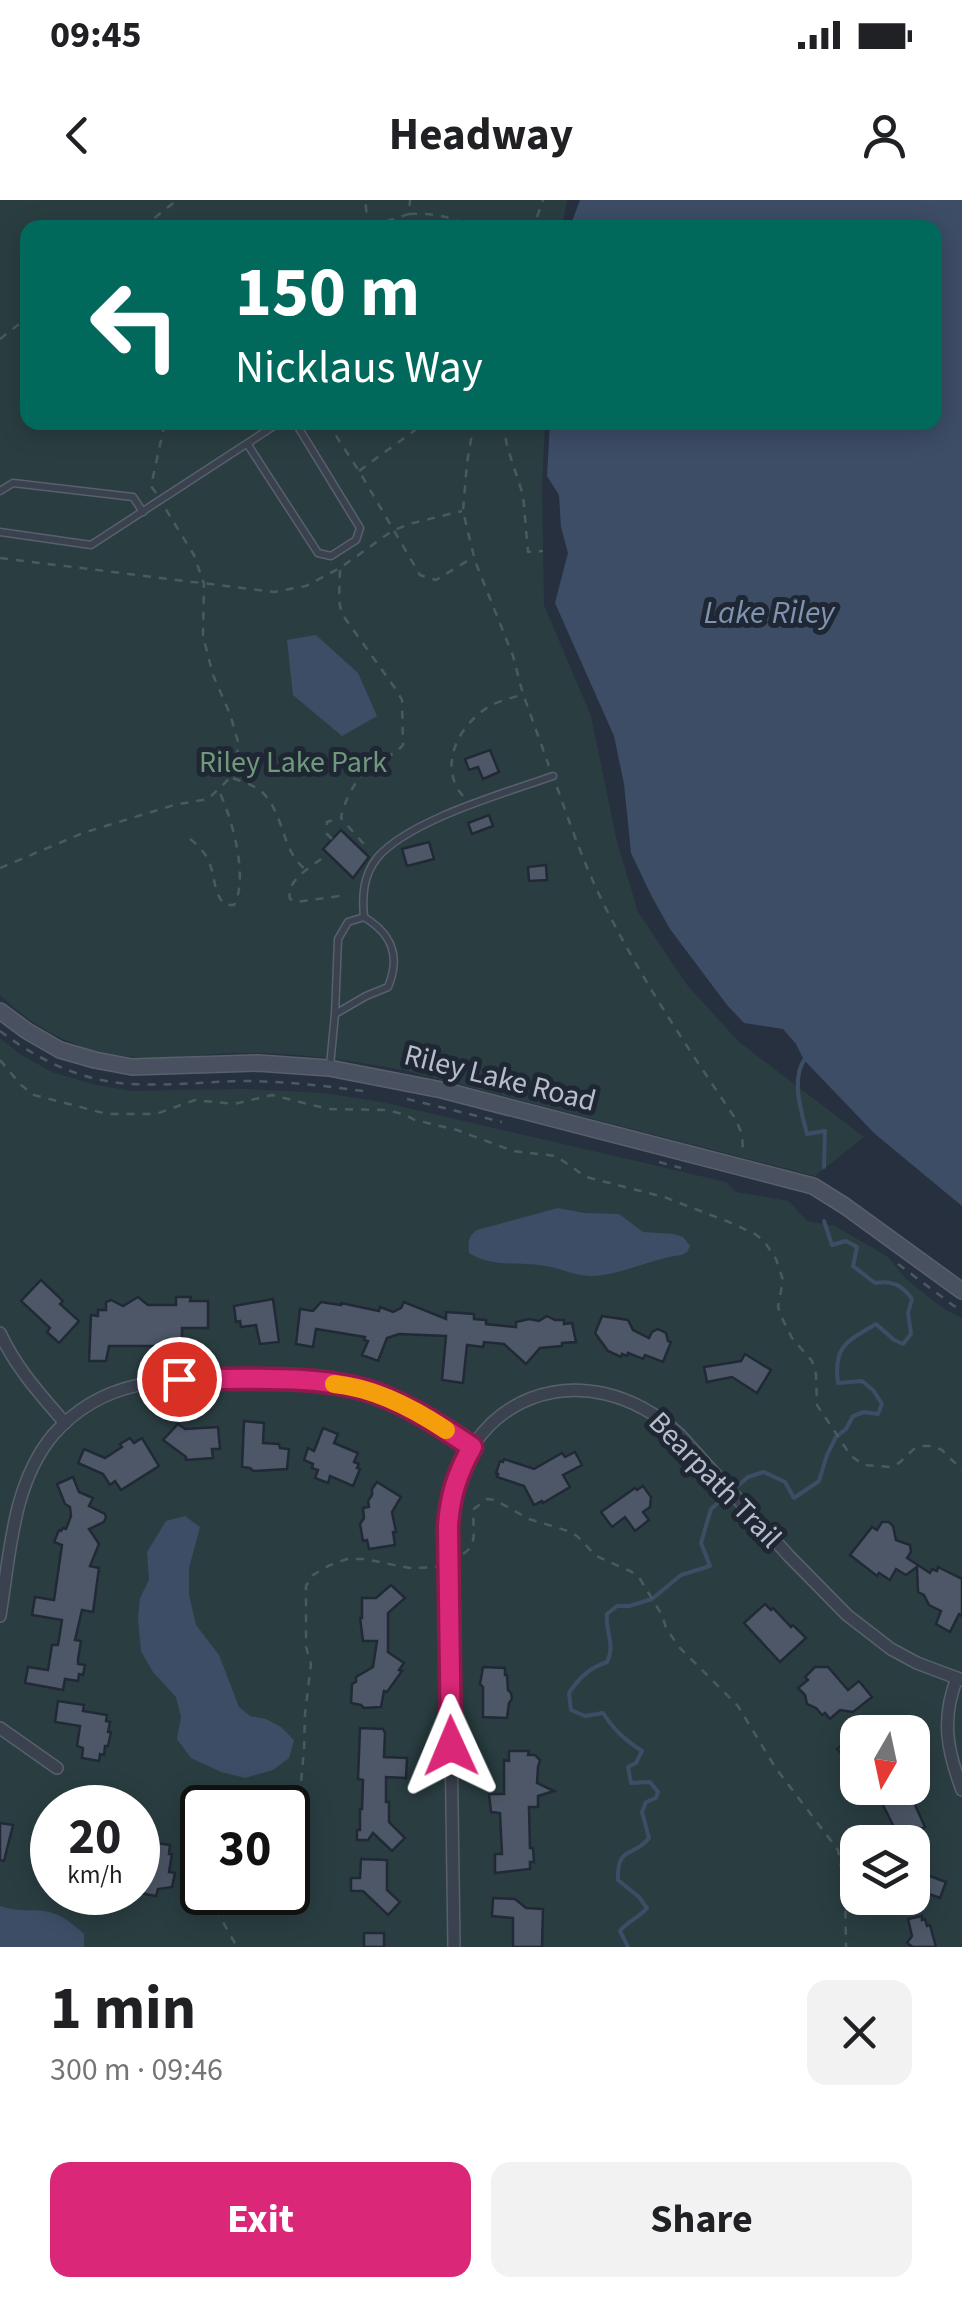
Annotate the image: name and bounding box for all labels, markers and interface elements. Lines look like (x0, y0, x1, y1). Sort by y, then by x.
text: 09:45 (50, 8, 142, 62)
text: Headway (389, 103, 573, 167)
icon: back (50, 108, 105, 163)
icon: person (857, 108, 912, 163)
text: 150 m (235, 243, 420, 343)
icon: left (70, 260, 200, 390)
text: Nicklaus Way (235, 336, 483, 400)
water label: Lake Riley (704, 590, 836, 636)
park label: Riley Lake Park (199, 741, 387, 784)
street label: Riley Lake Road (400, 1033, 600, 1123)
pin (137, 1337, 222, 1422)
icon: arrive (152, 1352, 207, 1407)
street label: Bearpath Trail (639, 1402, 791, 1558)
position arrow (399, 1694, 503, 1798)
north arrow (840, 1715, 930, 1805)
map controls (840, 1715, 930, 1915)
speed limit sign: 30 (180, 1785, 310, 1915)
text: 20 (69, 1802, 121, 1873)
button: layers (840, 1825, 930, 1915)
text: km/h (67, 1857, 123, 1893)
text: 1 min (50, 1967, 196, 2052)
button: close (807, 1980, 912, 2085)
text: 300 m · 09:46 (50, 2047, 223, 2093)
button: Exit (50, 2162, 471, 2277)
button: Share (491, 2162, 912, 2277)

